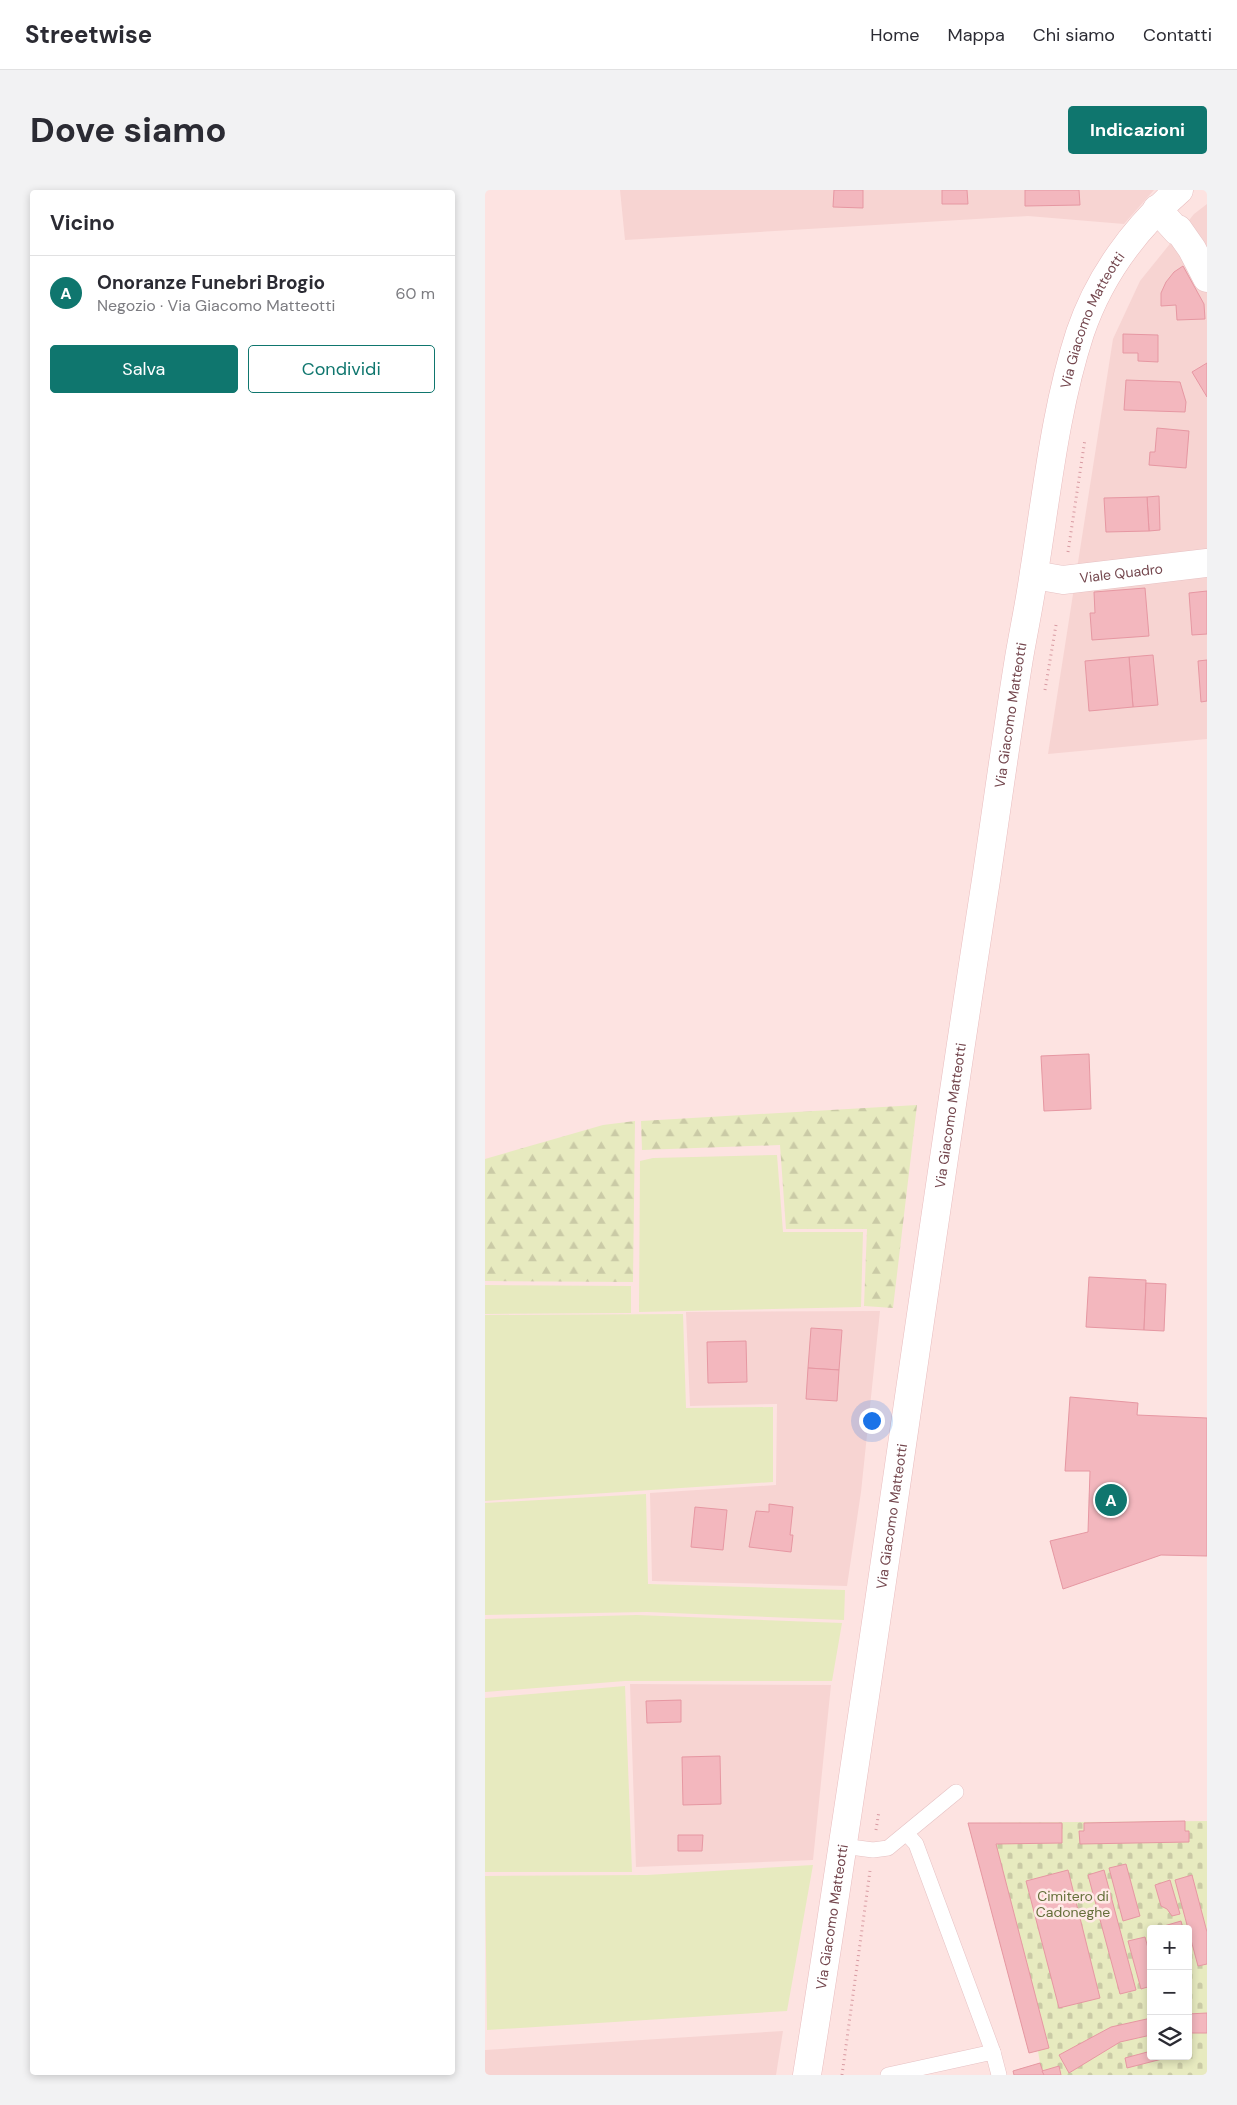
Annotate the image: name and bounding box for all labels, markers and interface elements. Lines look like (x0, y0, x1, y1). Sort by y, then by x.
text: Streetwise (25, 19, 152, 50)
text: Home (870, 23, 920, 47)
text: Mappa (948, 23, 1005, 47)
text: Chi siamo (1033, 23, 1115, 47)
text: Contatti (1143, 23, 1212, 47)
button: Indicazioni (1068, 106, 1207, 154)
text: Dove siamo (30, 107, 227, 153)
text: Vicino (50, 209, 115, 237)
street label: Via Giacomo Matteotti (1056, 248, 1128, 390)
text: Onoranze Funebri Brogio (97, 270, 325, 295)
text: A (60, 283, 72, 304)
text: 60 m (395, 283, 435, 304)
text: Negozio · Via Giacomo Matteotti (97, 295, 335, 316)
button: Salva (50, 345, 238, 393)
button: Condividi (248, 345, 435, 393)
street label: Viale Quadro (1079, 559, 1164, 587)
street label: Via Giacomo Matteotti (990, 641, 1031, 789)
street label: Via Giacomo Matteotti (931, 1042, 970, 1190)
your location (859, 1408, 885, 1434)
street label: Via Giacomo Matteotti (872, 1442, 911, 1590)
pin: A (1095, 1481, 1127, 1519)
street label: Via Giacomo Matteotti (812, 1843, 852, 1991)
park label: Cimitero di Cadoneghe (1036, 1887, 1110, 1921)
map controls (1147, 1925, 1192, 2060)
button: + (1147, 1925, 1192, 1970)
button: − (1147, 1970, 1192, 2015)
button: layers (1147, 2015, 1192, 2060)

